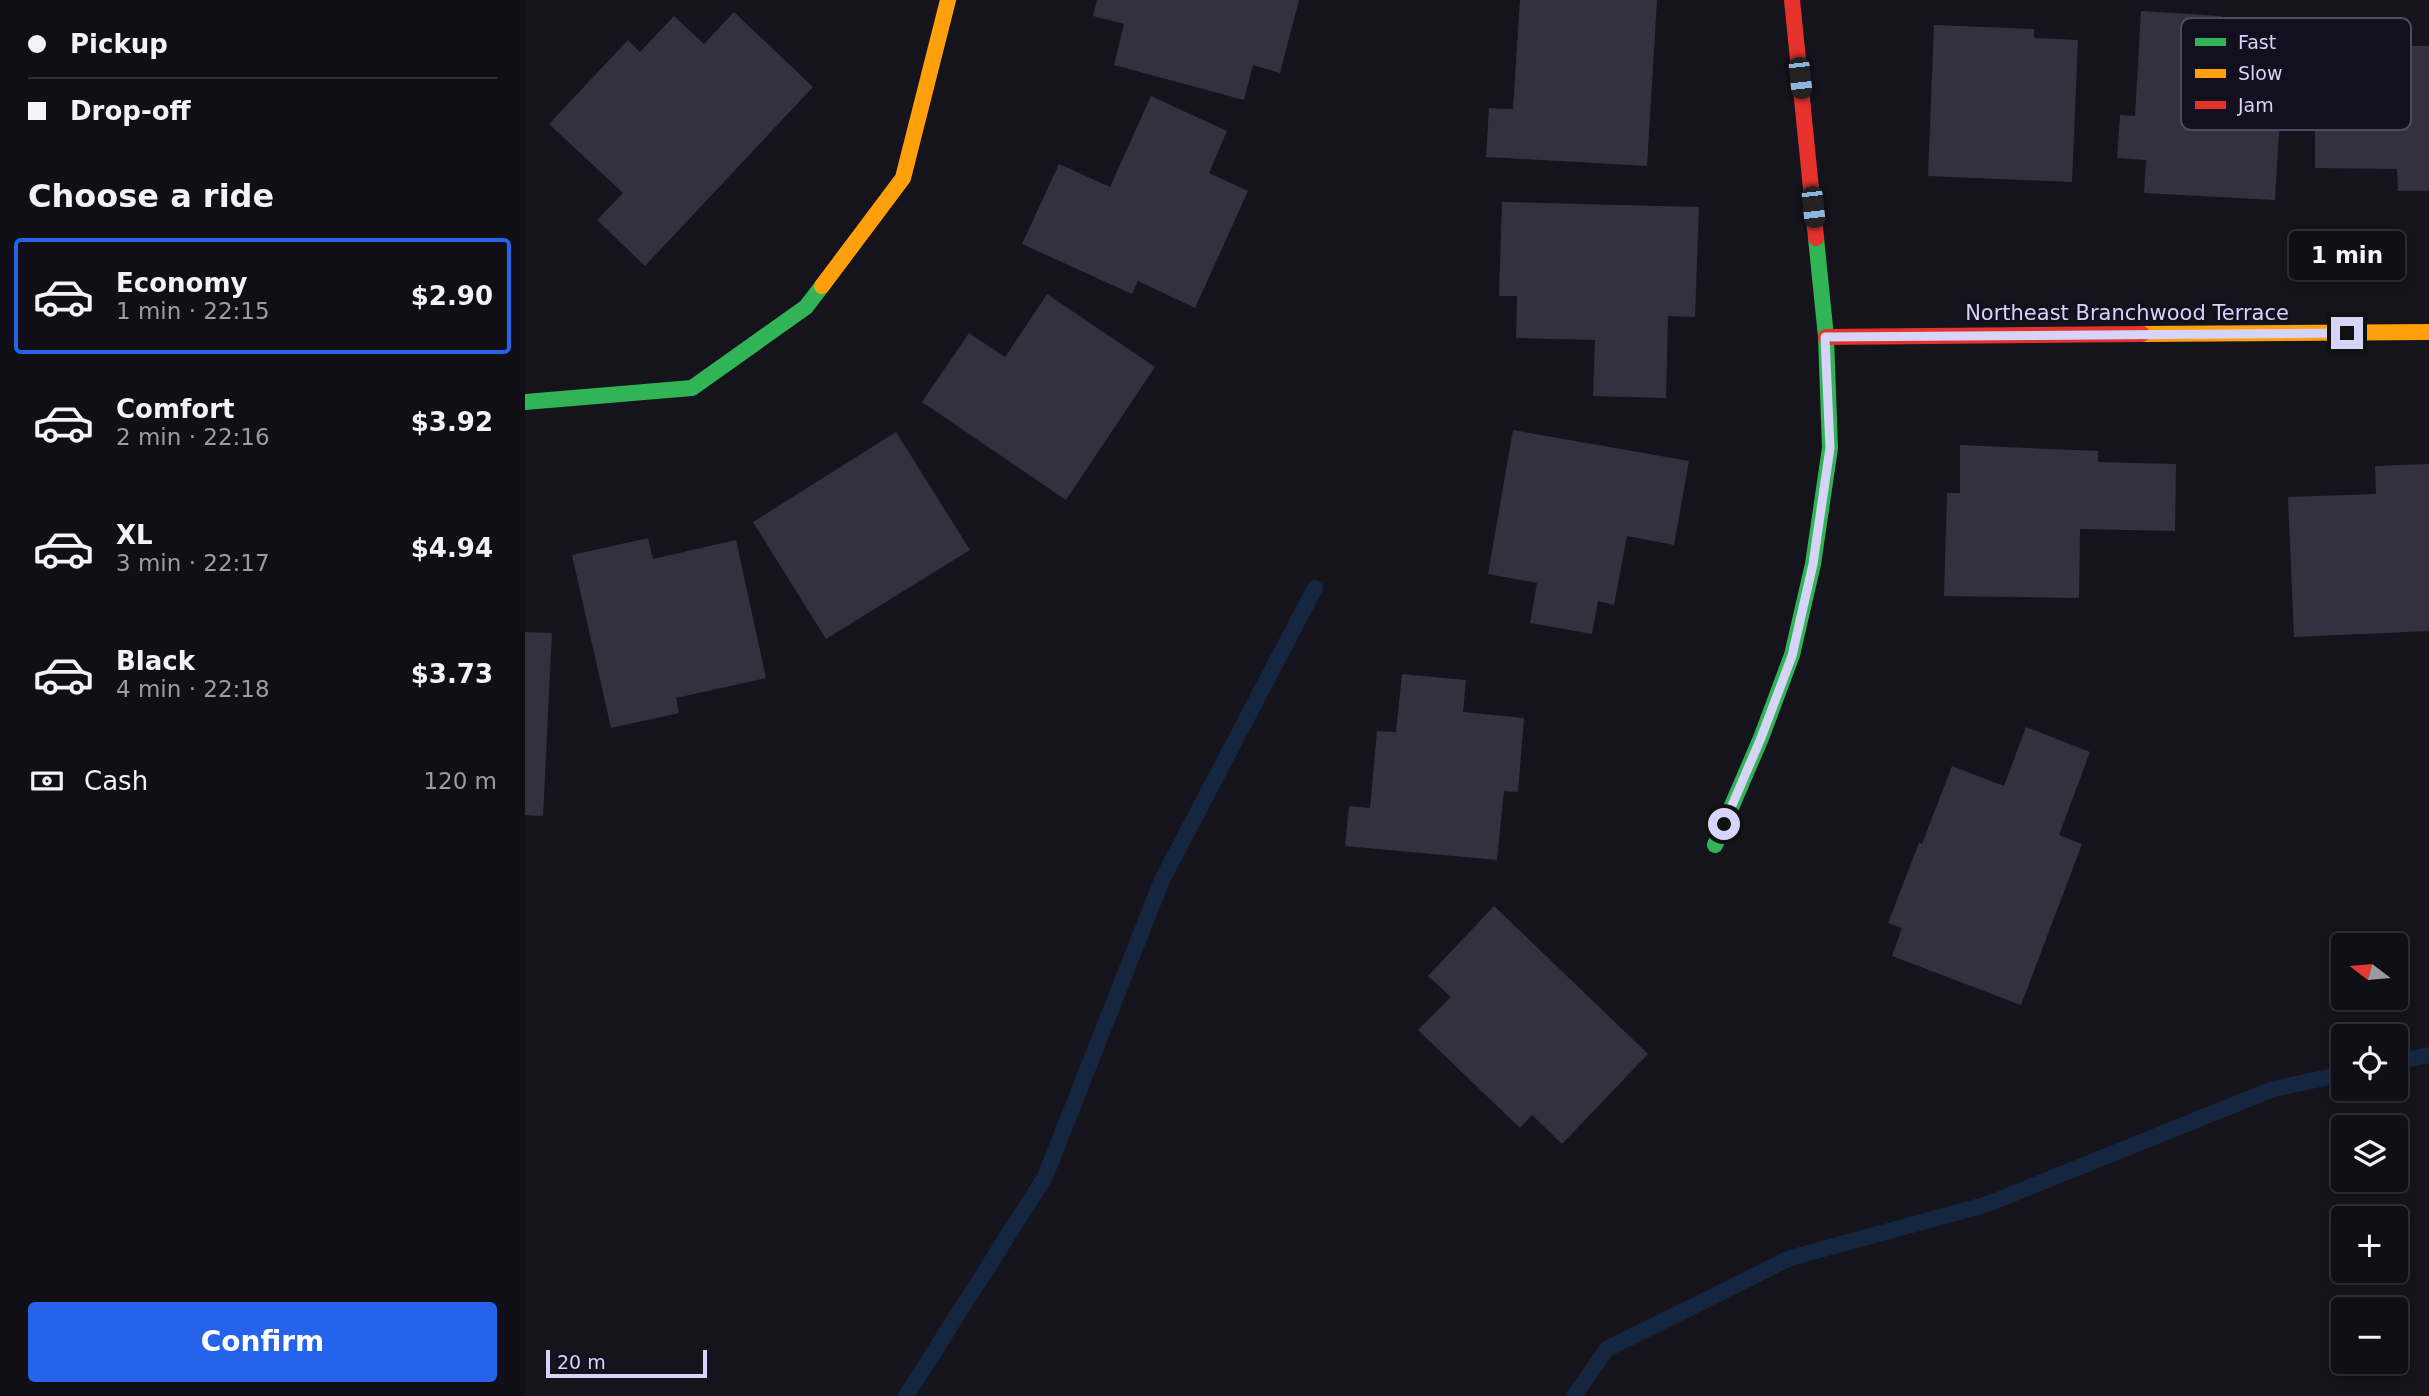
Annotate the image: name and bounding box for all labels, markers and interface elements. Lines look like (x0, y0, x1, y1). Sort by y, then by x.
legend (2181, 18, 2411, 130)
text: Pickup (70, 29, 168, 59)
text: Fast (2238, 31, 2276, 53)
car (1788, 56, 1813, 100)
text: Slow (2238, 62, 2283, 84)
text: Jam (2237, 94, 2274, 116)
text: Drop-off (70, 96, 191, 126)
text: Choose a ride (28, 177, 274, 215)
car (1801, 185, 1826, 229)
callout: 1 min (2289, 232, 2405, 280)
text: 1 min (2311, 242, 2383, 268)
icon: car (32, 265, 95, 328)
text: Economy (116, 268, 247, 298)
text: $2.90 (411, 281, 493, 311)
text: 1 min · 22:15 (116, 298, 270, 324)
street label: Northeast Branchwood Terrace (1965, 301, 2289, 325)
route end (2331, 317, 2363, 349)
icon: car (32, 391, 95, 454)
text: Comfort (116, 394, 234, 424)
text: $3.92 (411, 407, 493, 437)
text: 2 min · 22:16 (116, 424, 270, 450)
icon: car (32, 517, 95, 580)
text: XL (116, 520, 153, 550)
text: $4.94 (411, 533, 493, 563)
text: 3 min · 22:17 (116, 550, 270, 576)
icon: car (32, 643, 95, 706)
text: Black (116, 646, 195, 676)
text: $3.73 (411, 659, 493, 689)
text: 4 min · 22:18 (116, 676, 270, 702)
icon: cash (28, 762, 66, 800)
text: Cash (84, 766, 148, 796)
text: 120 m (423, 768, 497, 794)
route start (1708, 808, 1740, 840)
north arrow (2331, 933, 2408, 1010)
map controls (2331, 933, 2408, 1374)
button: locate (2331, 1024, 2408, 1101)
button: layers (2331, 1115, 2408, 1192)
button: + (2331, 1206, 2408, 1283)
button: − (2331, 1297, 2408, 1374)
button: Confirm (28, 1302, 497, 1382)
scale bar (546, 1347, 707, 1379)
text: 20 m (557, 1351, 606, 1373)

